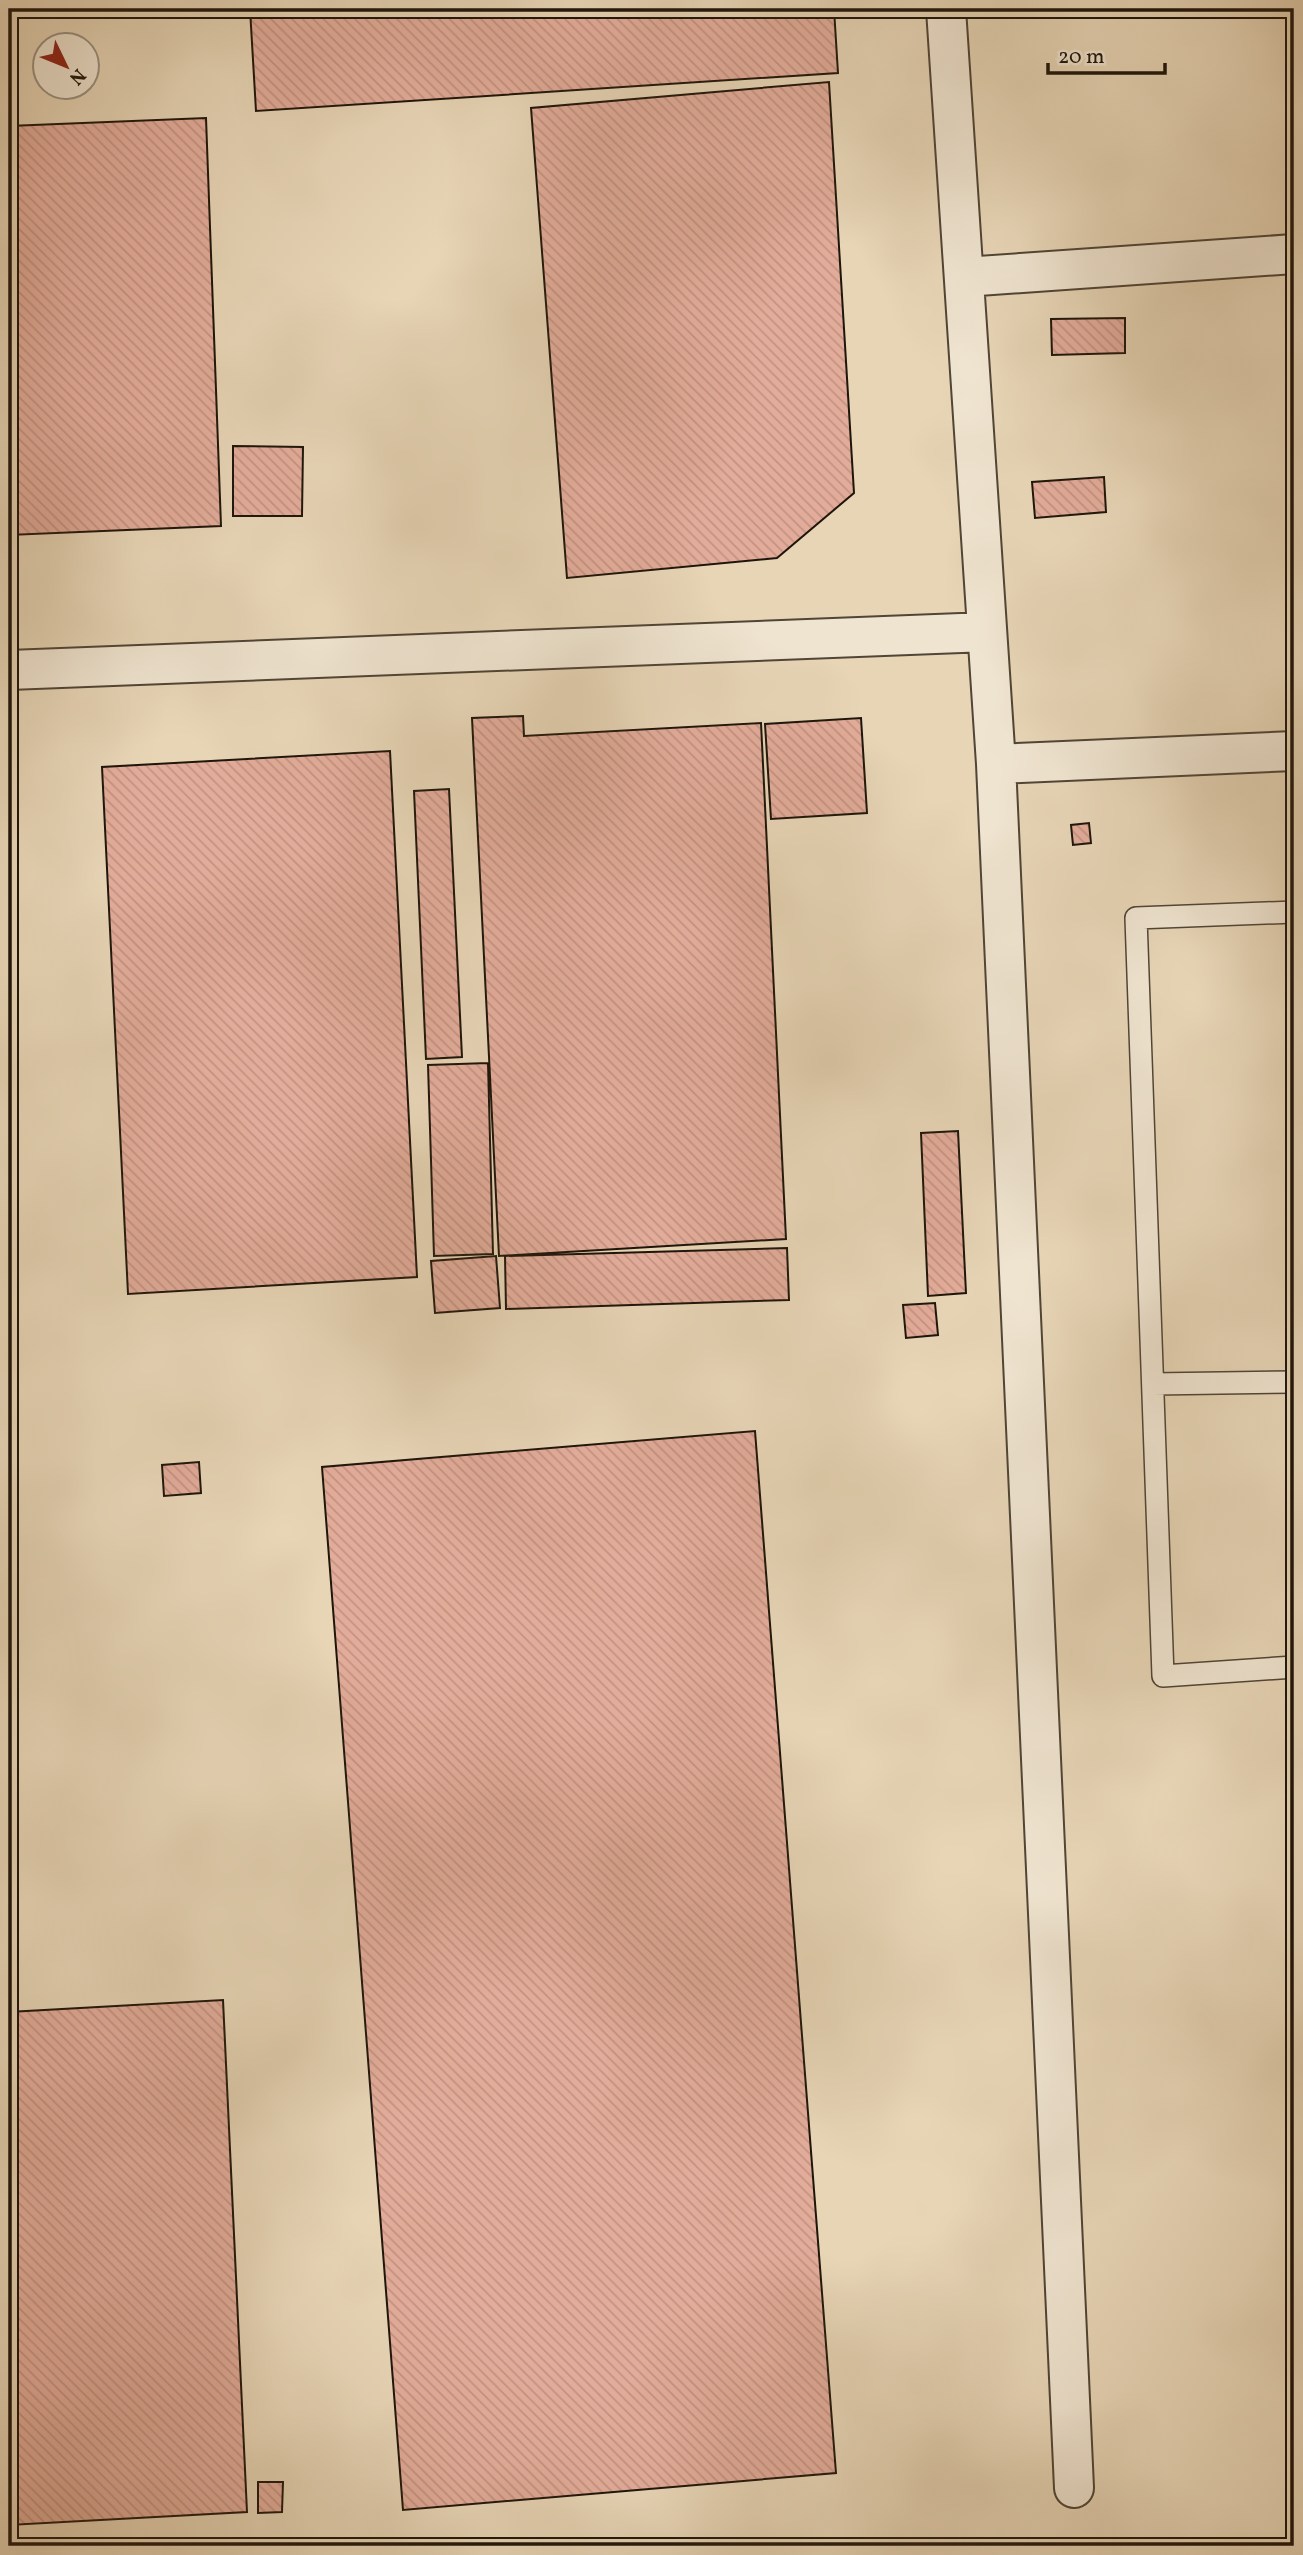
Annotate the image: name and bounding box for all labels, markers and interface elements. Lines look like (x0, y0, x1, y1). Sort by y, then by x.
north arrow (32, 32, 102, 102)
scale bar (1048, 32, 1165, 76)
text: 20 m (1058, 43, 1104, 72)
text: N (63, 62, 91, 90)

